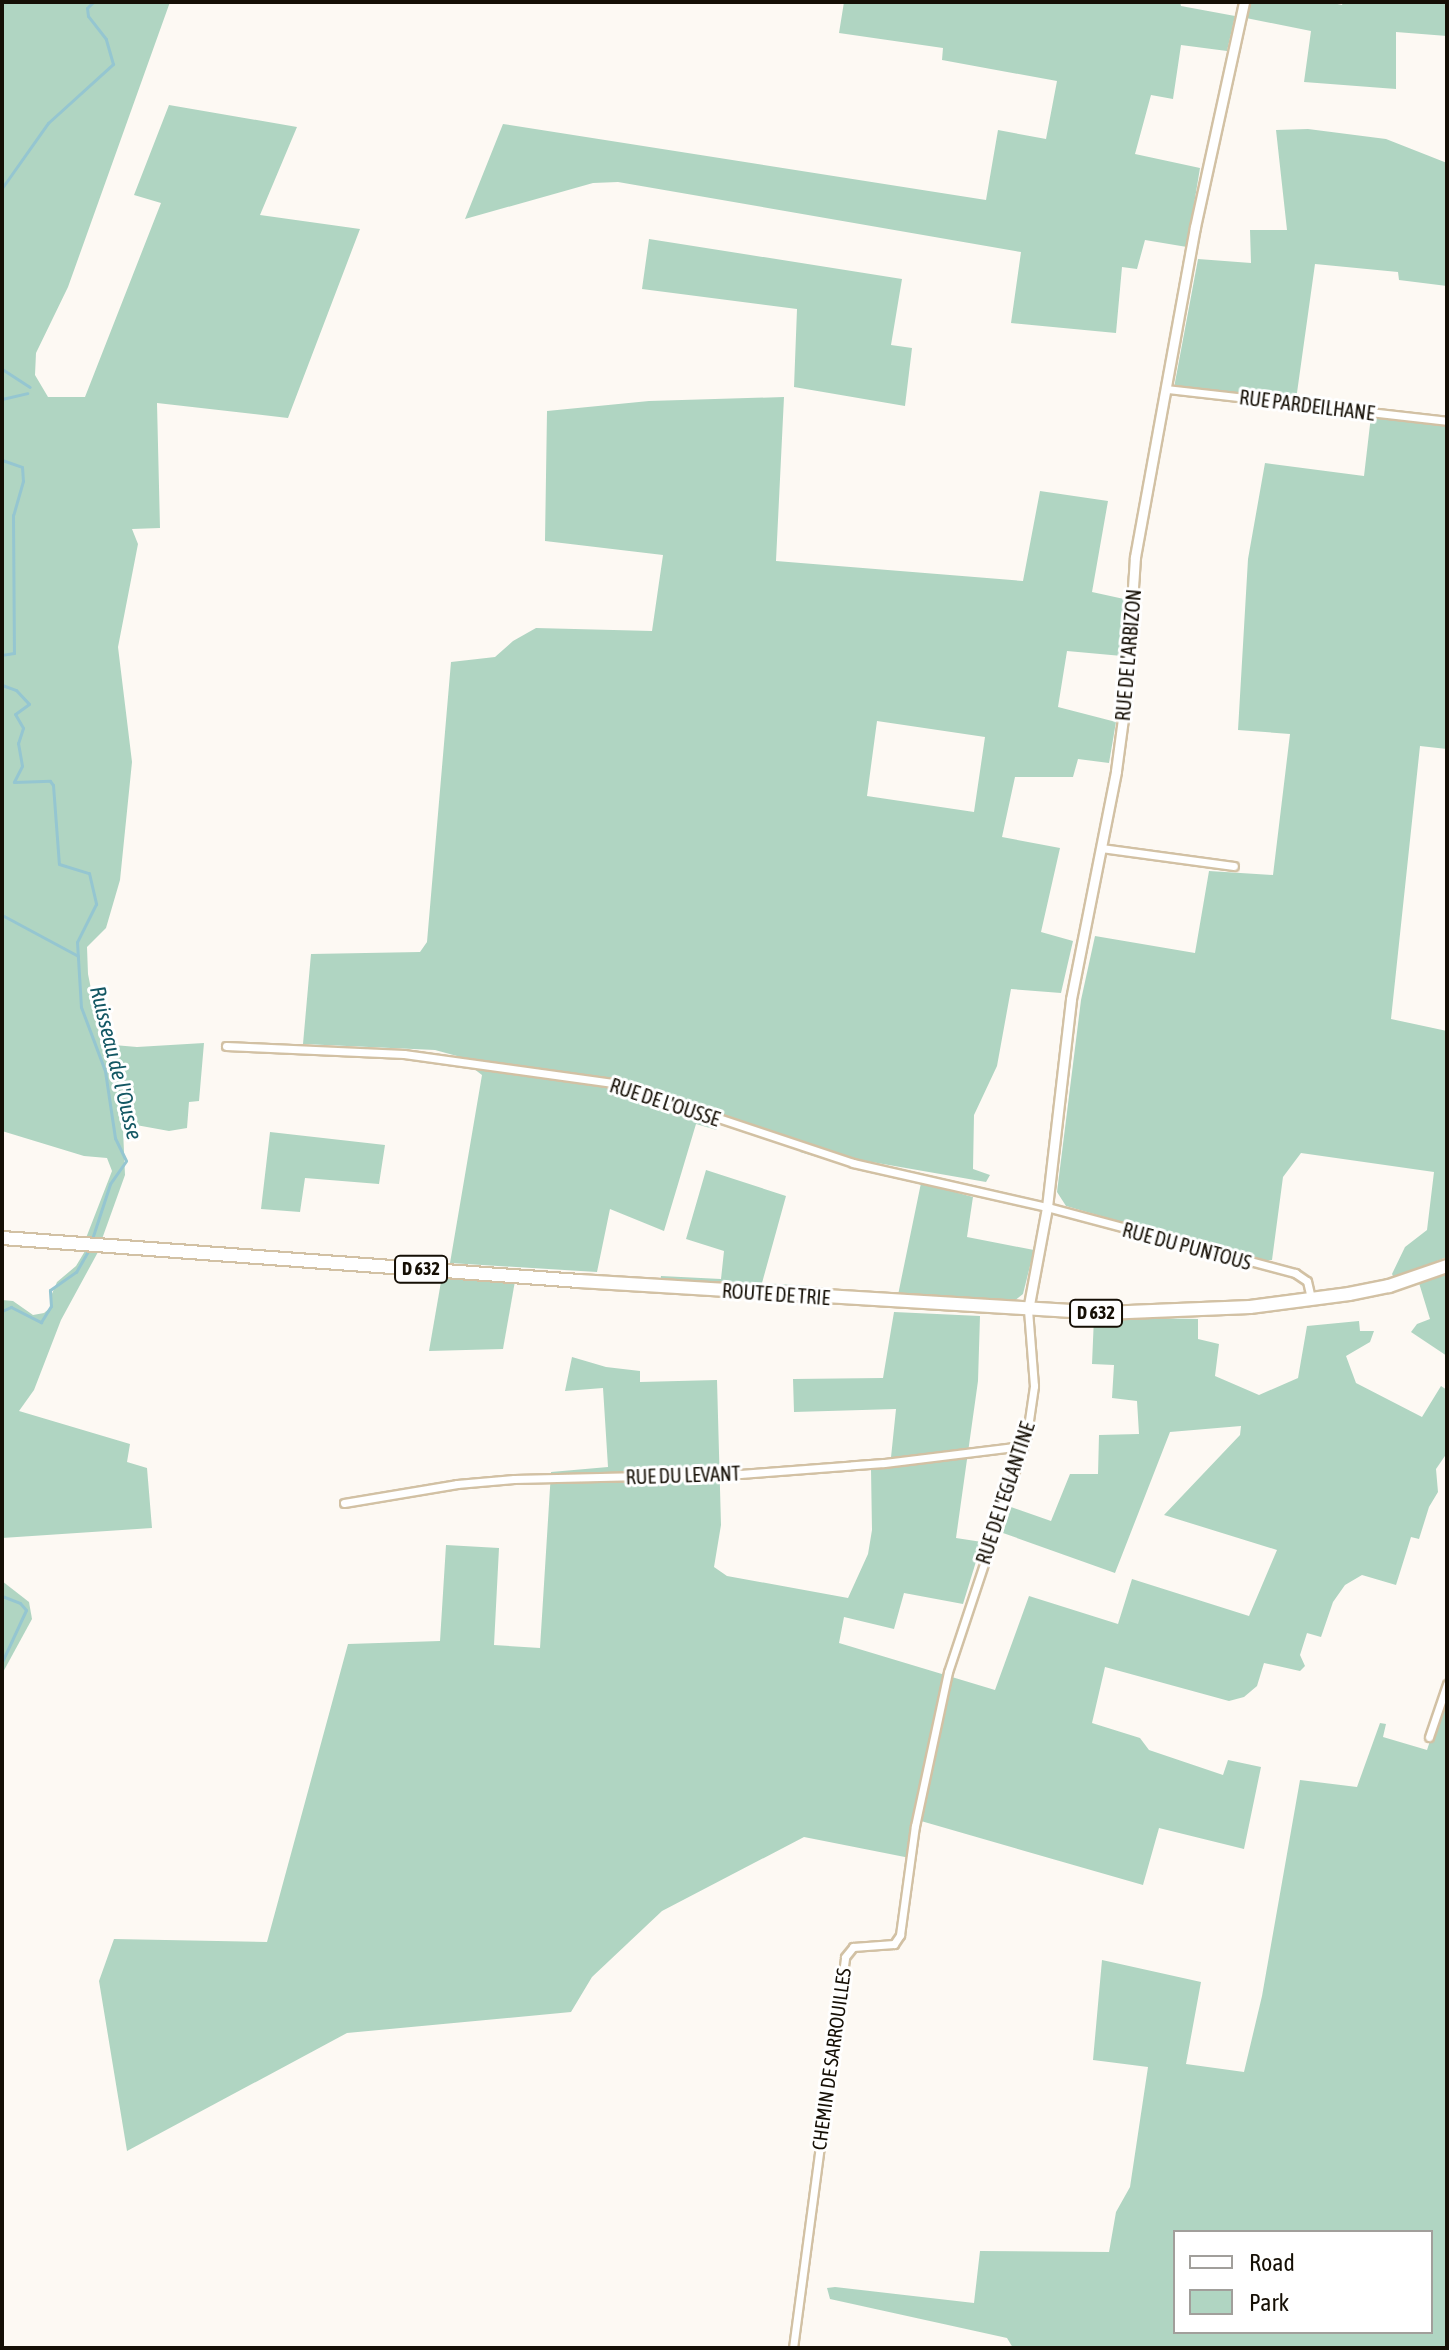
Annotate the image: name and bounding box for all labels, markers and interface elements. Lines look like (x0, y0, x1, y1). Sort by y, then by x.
street label: RUE PARDEILHANE (1238, 385, 1376, 425)
street label: RUE DE L'ARBIZON (1110, 588, 1146, 722)
water label: Ruisseau de l'Ousse (84, 983, 148, 1143)
street label: RUE DE L'OUSSE (607, 1073, 723, 1131)
street label: RUE DU PUNTOUS (1120, 1217, 1254, 1275)
road number: D 632 (393, 1255, 449, 1283)
street label: ROUTE DE TRIE (721, 1278, 831, 1310)
road number: D 632 (1068, 1299, 1124, 1327)
street label: RUE DE L'EGLANTINE (971, 1419, 1039, 1567)
street label: RUE DU LEVANT (625, 1461, 741, 1489)
street label: CHEMIN DE SARROUILLES (806, 1966, 856, 2152)
legend (1173, 2230, 1433, 2334)
text: Road (1249, 2249, 1295, 2276)
text: Park (1249, 2289, 1289, 2316)

